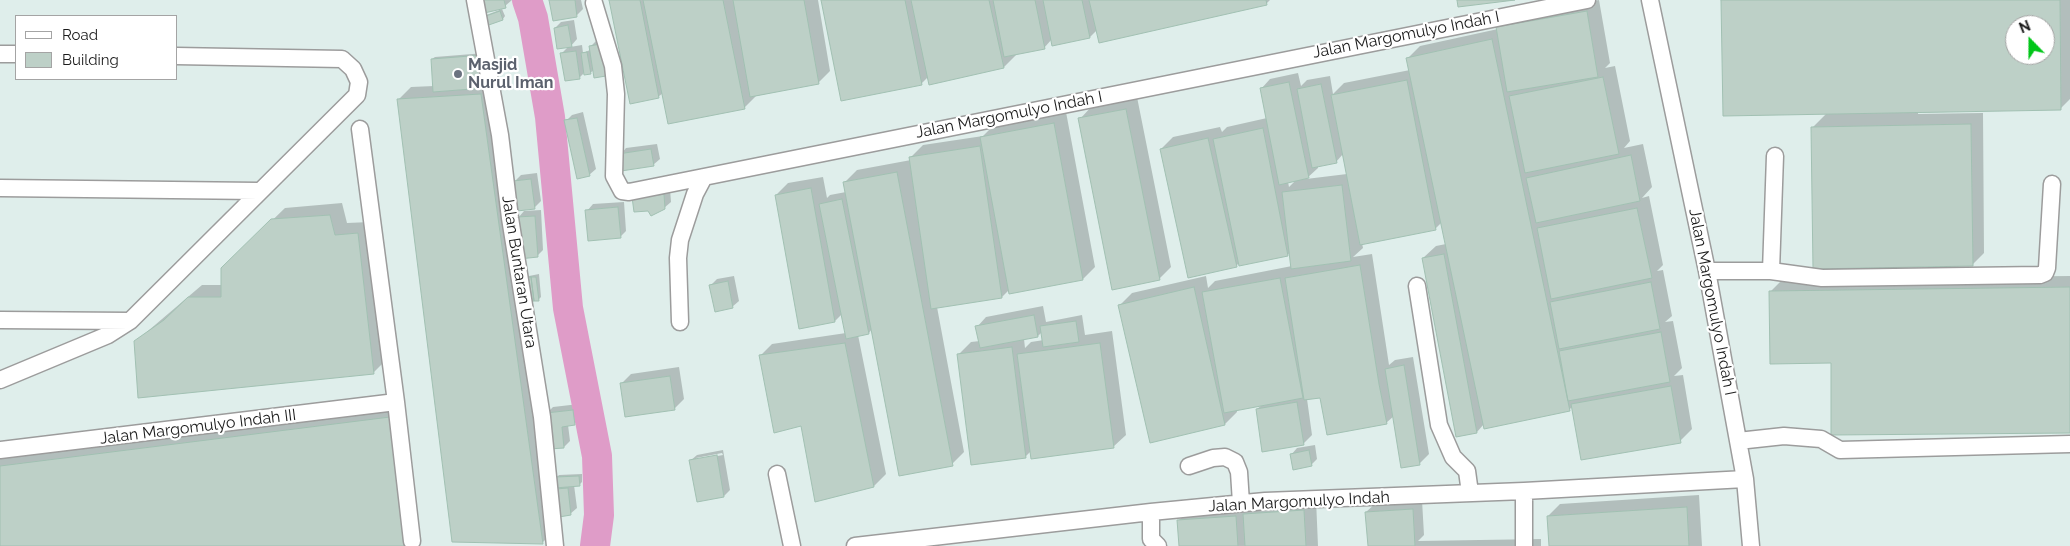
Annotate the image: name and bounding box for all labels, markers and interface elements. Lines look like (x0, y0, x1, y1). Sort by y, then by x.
street label: Jalan Margomulyo Indah I (1311, 7, 1501, 63)
legend (15, 15, 178, 80)
north arrow (2005, 15, 2055, 65)
text: N (2017, 18, 2033, 36)
text: Road (62, 26, 98, 44)
text: Building (62, 51, 119, 69)
place label: Masjid Nurul Iman (468, 55, 553, 93)
marker: Masjid Nurul Iman (452, 68, 464, 80)
street label: Jalan Margomulyo Indah I (914, 87, 1104, 143)
street label: Jalan Buntaran Utara (497, 194, 541, 350)
street label: Jalan Margomulyo Indah I (1684, 207, 1740, 397)
street label: Jalan Margomulyo Indah III (99, 405, 297, 449)
street label: Jalan Margomulyo Indah (1208, 488, 1390, 516)

